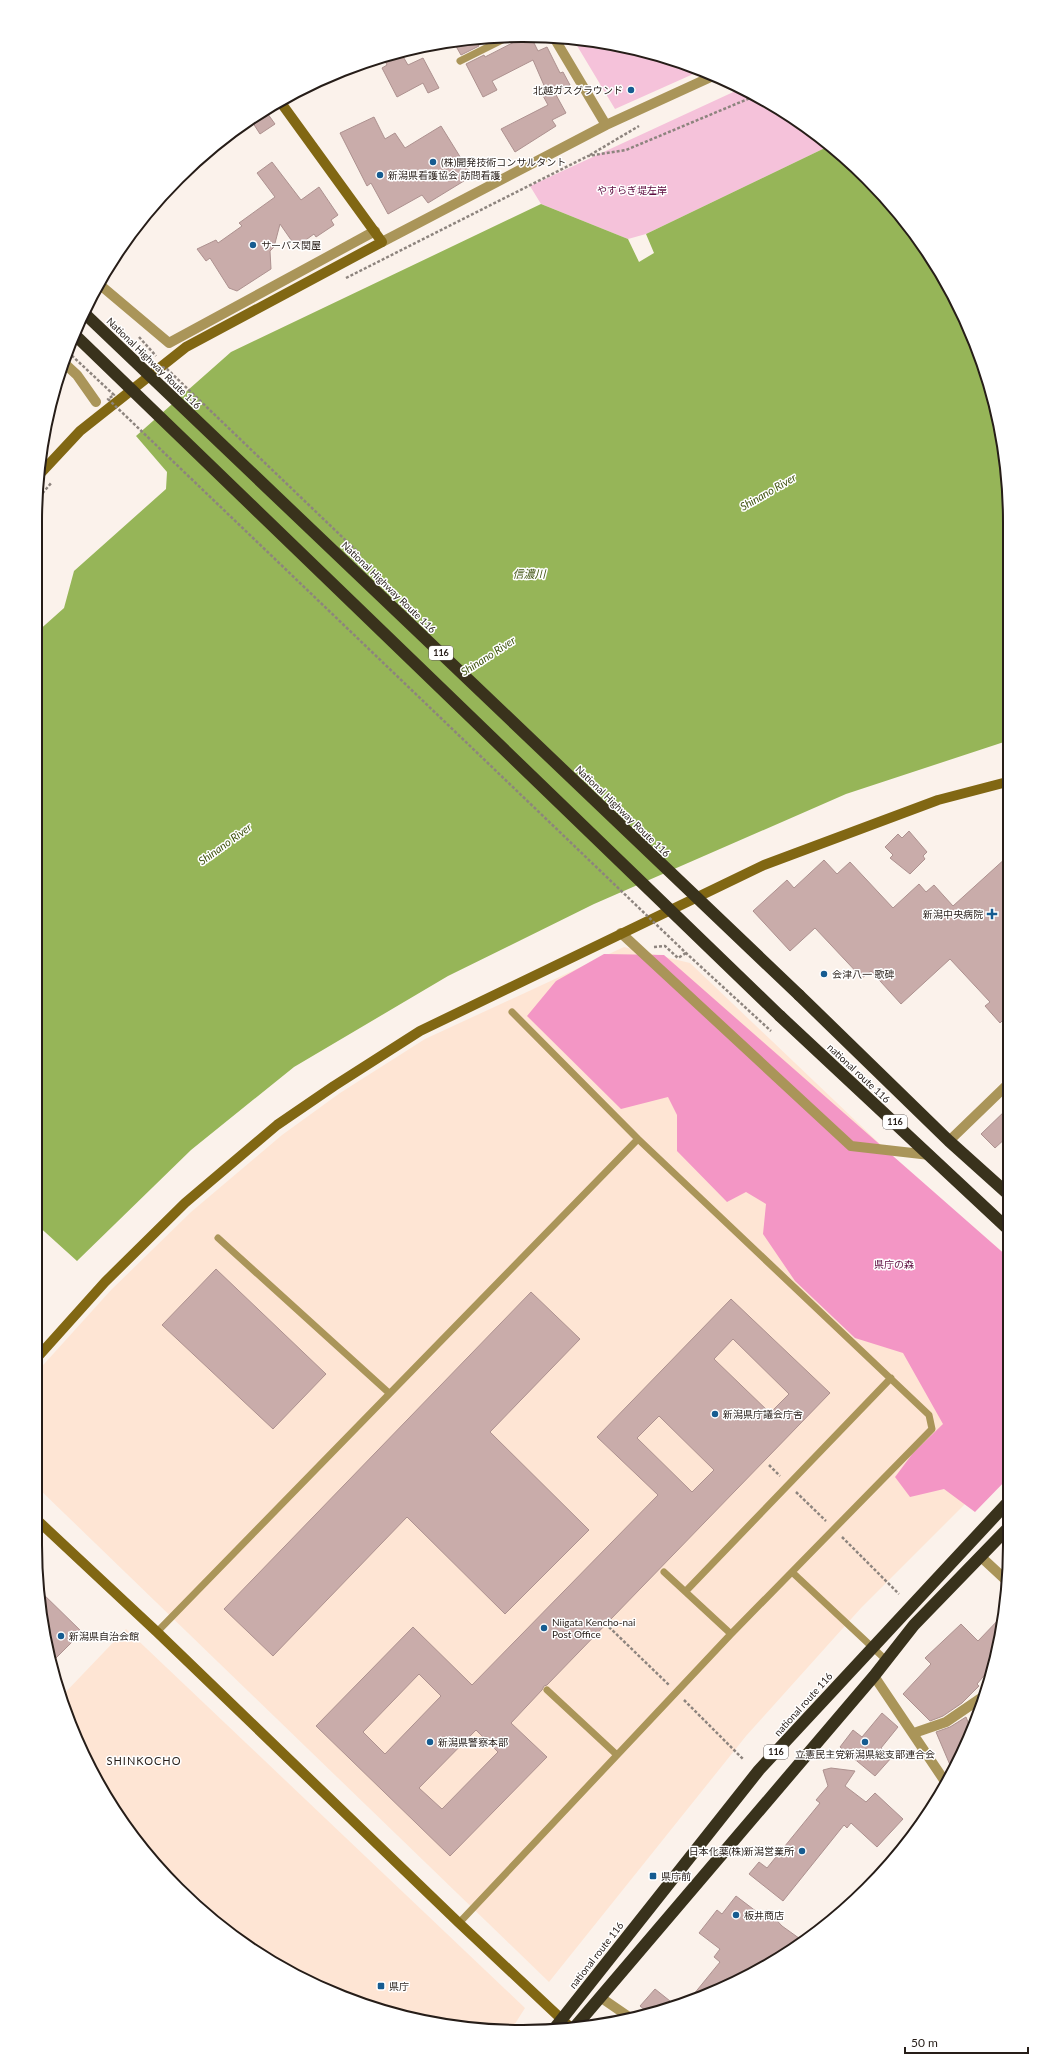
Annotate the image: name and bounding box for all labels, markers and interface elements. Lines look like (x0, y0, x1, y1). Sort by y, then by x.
place label: 北越ガスグラウンド (533, 84, 623, 96)
marker: 北越ガスグラウンド (626, 85, 636, 95)
place label: (株)開発技術コンサルタント (441, 156, 566, 168)
marker: (株)開発技術コンサルタント (428, 157, 438, 167)
place label: 新潟県看護協会 訪問看護 (388, 169, 501, 181)
marker: 新潟県看護協会 訪問看護 (375, 170, 385, 180)
park label: やすらぎ堤左岸 (597, 184, 667, 196)
place label: サーパス関屋 (261, 239, 321, 251)
marker: サーパス関屋 (248, 240, 258, 250)
street label: National Highway Route 116 (104, 315, 204, 411)
water label: Shinano River (737, 470, 798, 513)
street label: National Highway Route 116 (339, 539, 439, 635)
water label: 信濃川 (513, 567, 546, 580)
water label: Shinano River (458, 633, 518, 678)
road number: 116 (429, 646, 453, 660)
street label: National Highway Route 116 (573, 763, 673, 859)
water label: Shinano River (196, 820, 254, 867)
place label: 新潟中央病院 (923, 908, 983, 920)
marker: 新潟中央病院 (986, 908, 998, 920)
place label: 会津八一 歌碑 (832, 968, 895, 980)
marker: 会津八一 歌碑 (819, 969, 829, 979)
street label: national route 116 (825, 1041, 893, 1105)
road number: 116 (883, 1115, 907, 1129)
park label: 県庁の森 (874, 1258, 914, 1270)
place label: 新潟県庁議会庁舎 (723, 1408, 803, 1420)
marker: 新潟県庁議会庁舎 (710, 1409, 720, 1419)
place label: Niigata Kencho-nai Post Office (552, 1616, 635, 1640)
marker: Niigata Kencho-nai Post Office (539, 1623, 549, 1633)
place label: 新潟県自治会館 (69, 1630, 139, 1642)
marker: 新潟県自治会館 (56, 1631, 66, 1641)
street label: national route 116 (771, 1670, 835, 1738)
place label: 新潟県警察本部 (438, 1736, 508, 1748)
marker: 新潟県警察本部 (425, 1737, 435, 1747)
marker: 立憲民主党新潟県総支部連合会 (860, 1737, 870, 1747)
road number: 116 (764, 1745, 788, 1759)
place label: 立憲民主党新潟県総支部連合会 (795, 1748, 935, 1760)
district label: SHINKOCHO (106, 1754, 182, 1767)
place label: 日本化薬(株)新潟営業所 (689, 1845, 794, 1857)
marker: 日本化薬(株)新潟営業所 (797, 1846, 807, 1856)
place label: 県庁前 (661, 1870, 691, 1882)
marker: 県庁前 (648, 1871, 658, 1881)
place label: 板井商店 (744, 1909, 784, 1921)
marker: 板井商店 (731, 1910, 741, 1920)
street label: national route 116 (566, 1919, 626, 1991)
place label: 県庁 (389, 1980, 409, 1992)
marker: 県庁 (376, 1981, 386, 1991)
scale bar (905, 2029, 1028, 2055)
text: 50 m (911, 2035, 938, 2050)

